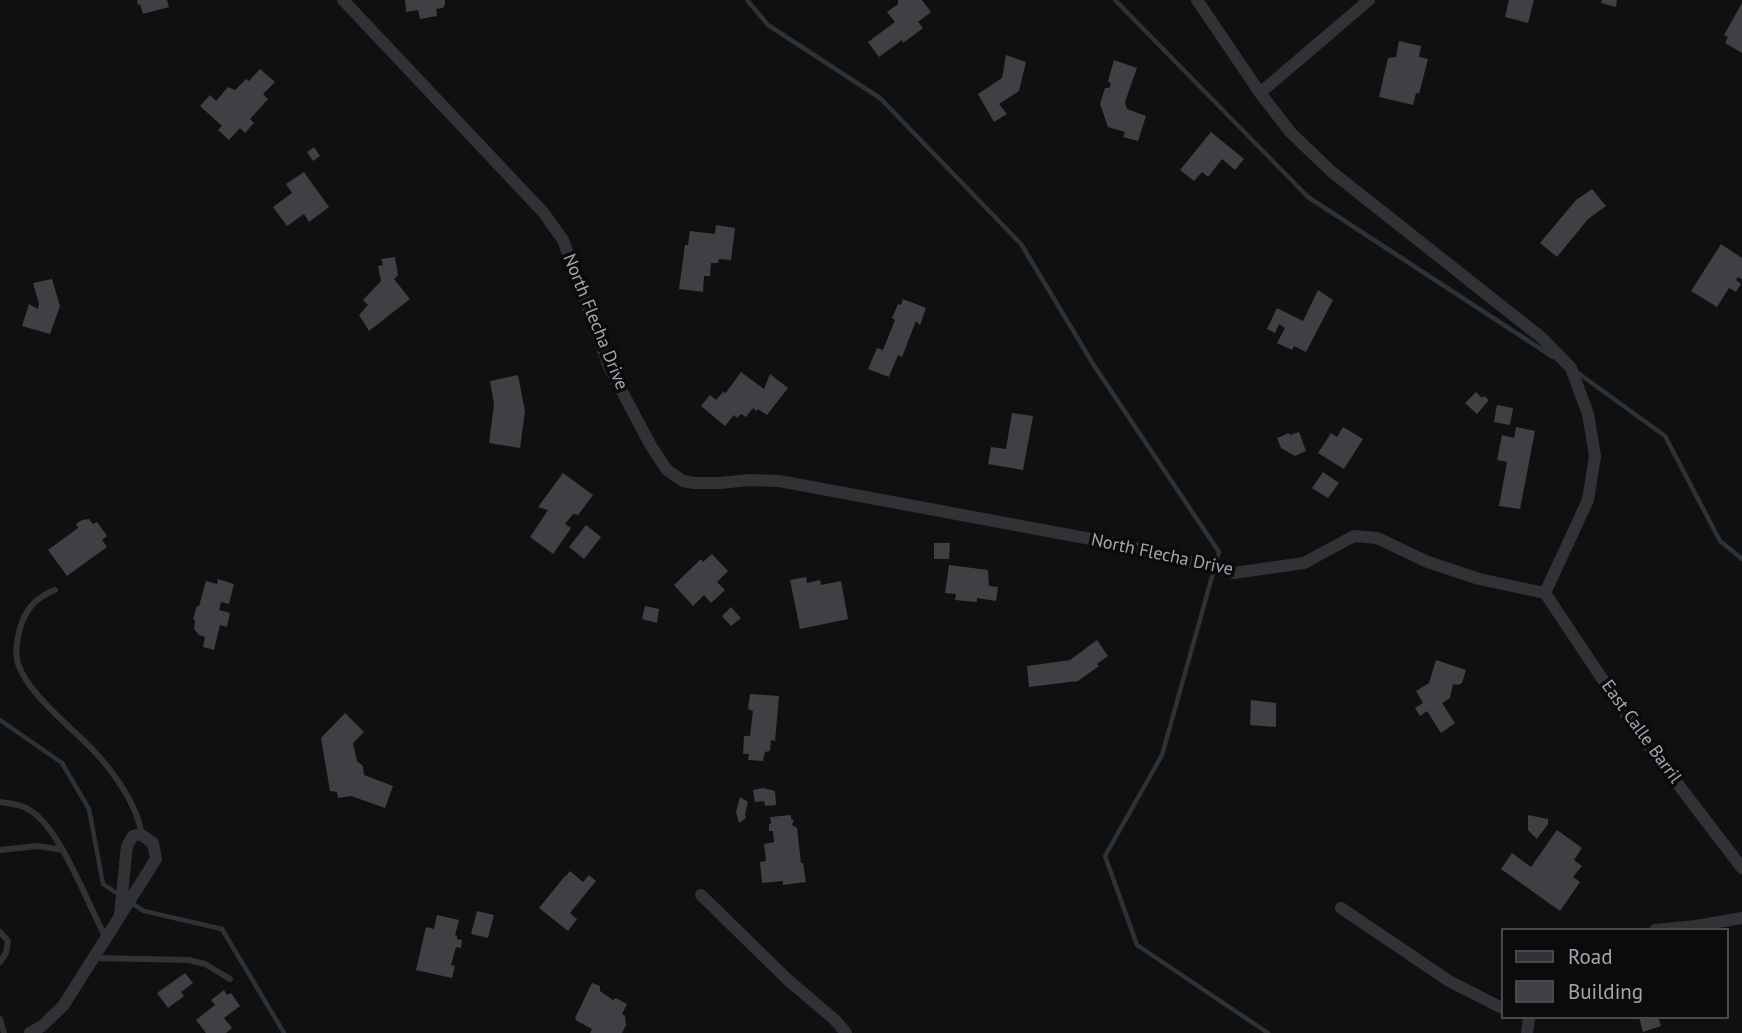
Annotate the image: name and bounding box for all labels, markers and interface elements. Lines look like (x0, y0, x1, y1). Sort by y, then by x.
street label: North Flecha Drive (558, 251, 632, 393)
street label: North Flecha Drive (1089, 529, 1235, 581)
street label: East Calle Barril (1596, 676, 1686, 788)
legend (1500, 928, 1728, 1019)
text: Road (1568, 943, 1612, 970)
text: Building (1568, 978, 1643, 1005)

